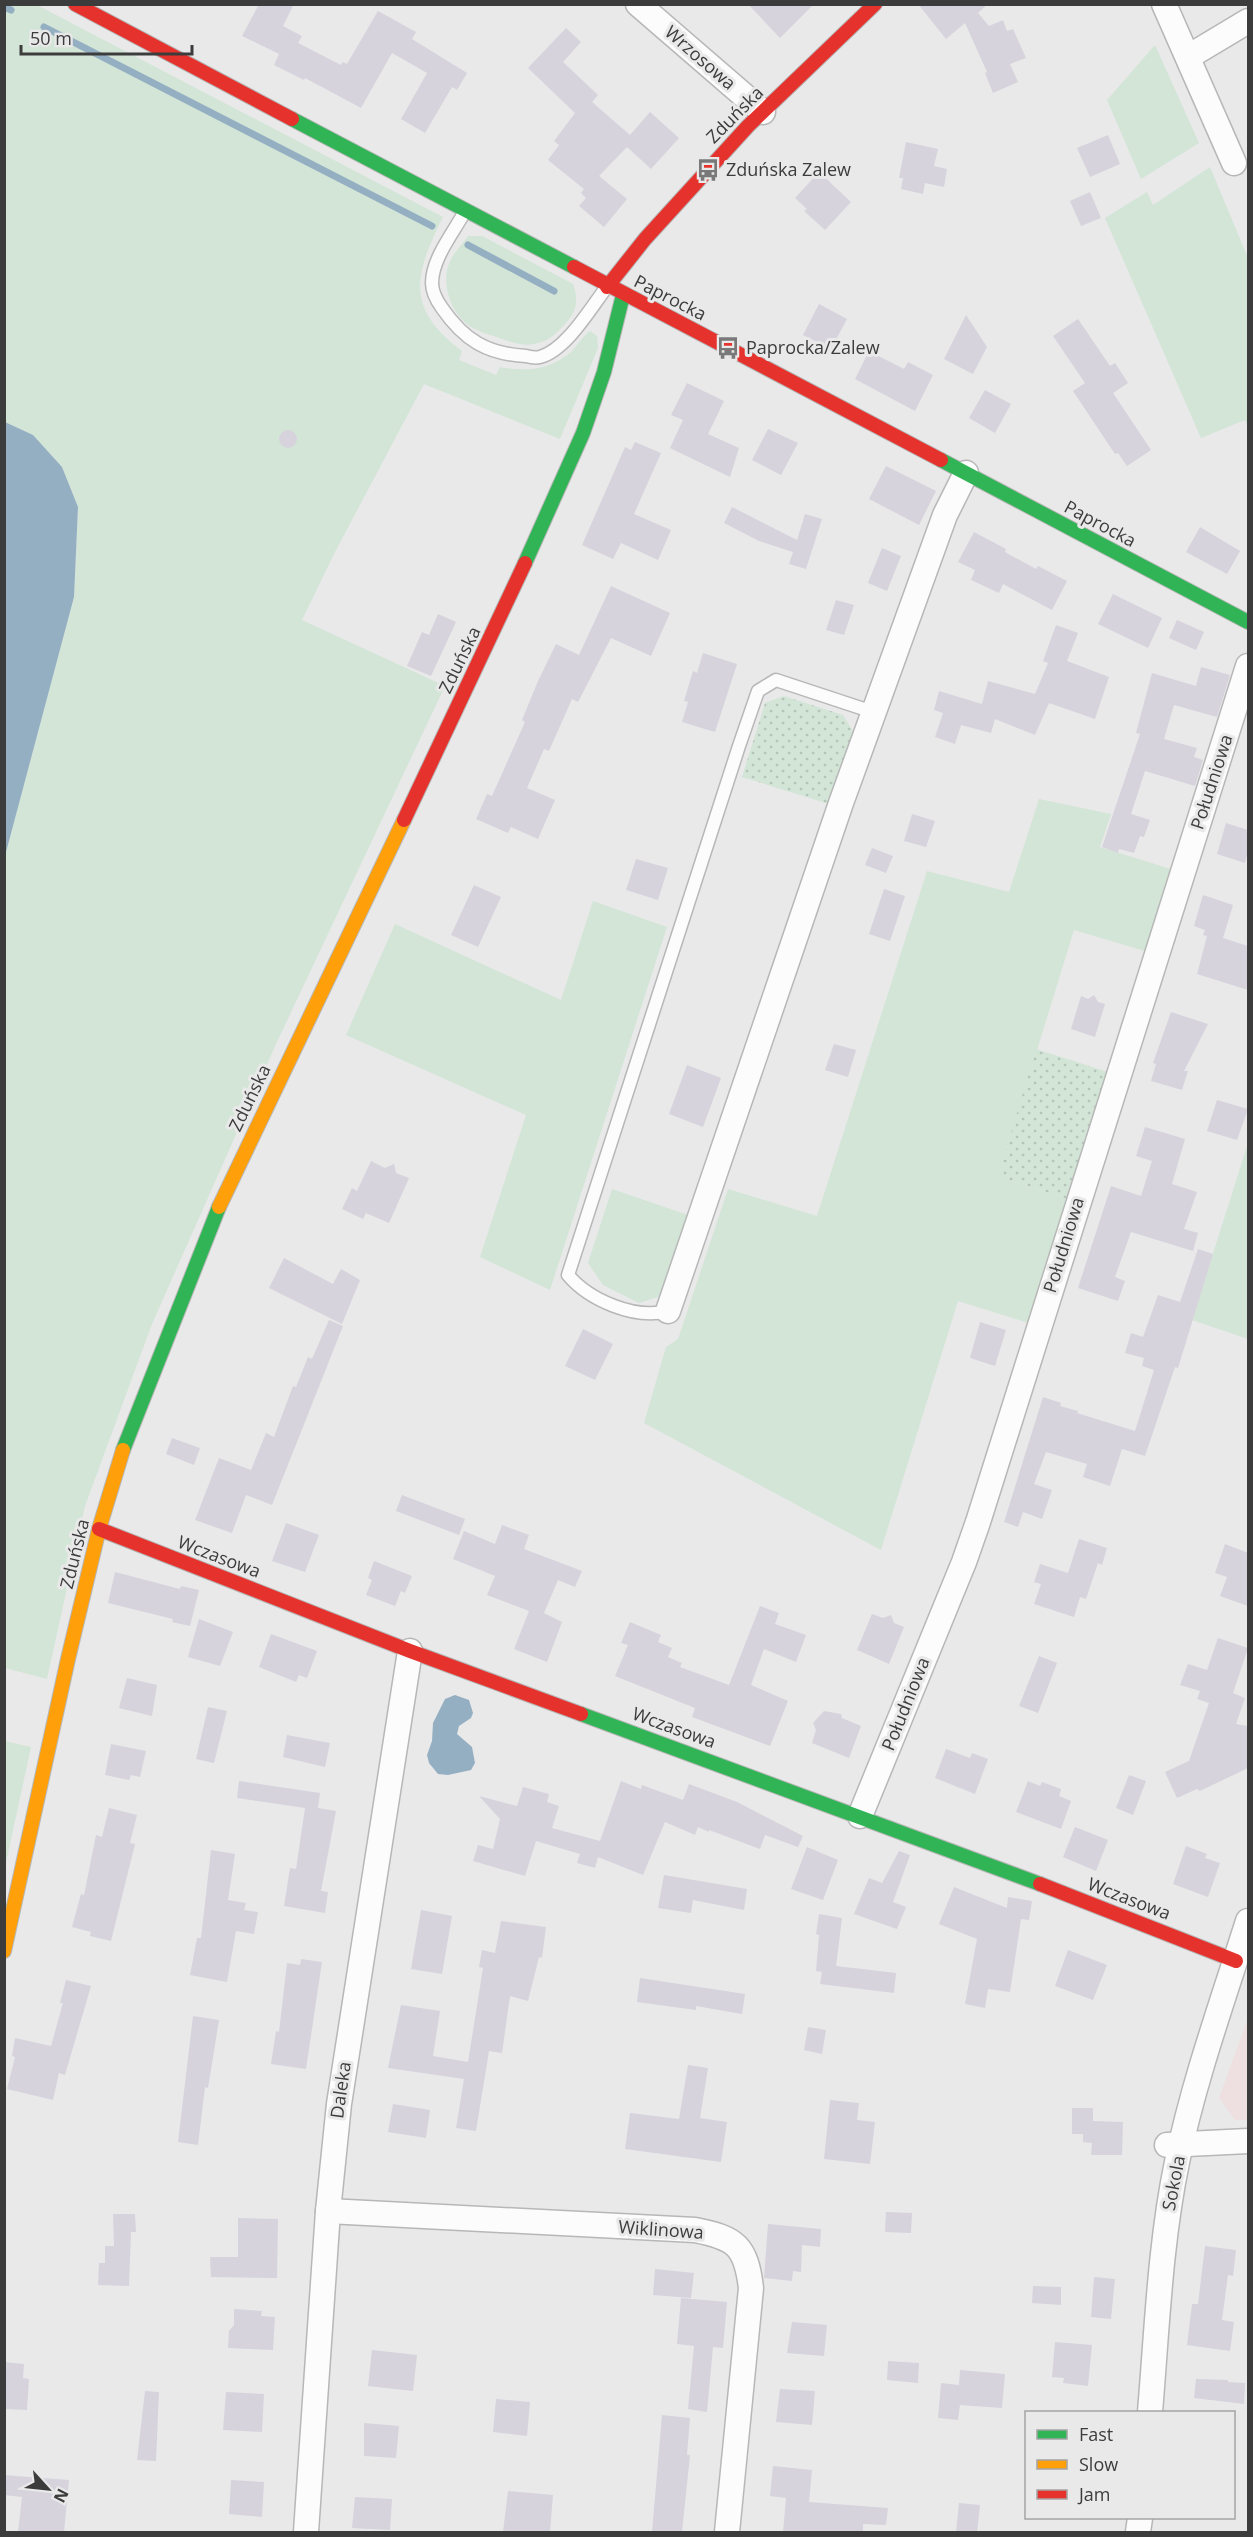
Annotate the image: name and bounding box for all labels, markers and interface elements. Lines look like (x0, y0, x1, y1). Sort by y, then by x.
scale bar (21, 18, 192, 56)
street label: Wrzosowa (660, 20, 741, 95)
text: 50 m (30, 26, 72, 50)
street label: Zduńska (701, 81, 768, 148)
bus stop icon: Zduńska Zalew (695, 157, 721, 183)
place label: Zduńska Zalew (726, 157, 851, 181)
street label: Paprocka (630, 269, 711, 326)
bus stop icon: Paprocka/Zalew (715, 335, 741, 361)
place label: Paprocka/Zalew (746, 335, 880, 359)
street label: Paprocka (1060, 494, 1141, 552)
street label: Zduńska (433, 622, 486, 697)
street label: Południowa (1184, 731, 1238, 832)
street label: Zduńska (223, 1060, 276, 1135)
street label: Południowa (1037, 1194, 1089, 1295)
street label: Zduńska (54, 1516, 94, 1591)
street label: Wczasowa (174, 1529, 264, 1583)
street label: Południowa (875, 1653, 935, 1754)
street label: Wczasowa (629, 1701, 719, 1753)
street label: Wczasowa (1084, 1871, 1174, 1925)
street label: Daleka (324, 2060, 356, 2120)
street label: Sokola (1156, 2153, 1190, 2212)
street label: Wiklinowa (618, 2214, 705, 2244)
legend (1025, 2411, 1235, 2519)
text: Fast (1079, 2422, 1113, 2446)
text: Slow (1079, 2452, 1118, 2476)
north arrow (18, 2459, 78, 2519)
text: Jam (1077, 2482, 1111, 2506)
text: N (49, 2485, 74, 2507)

